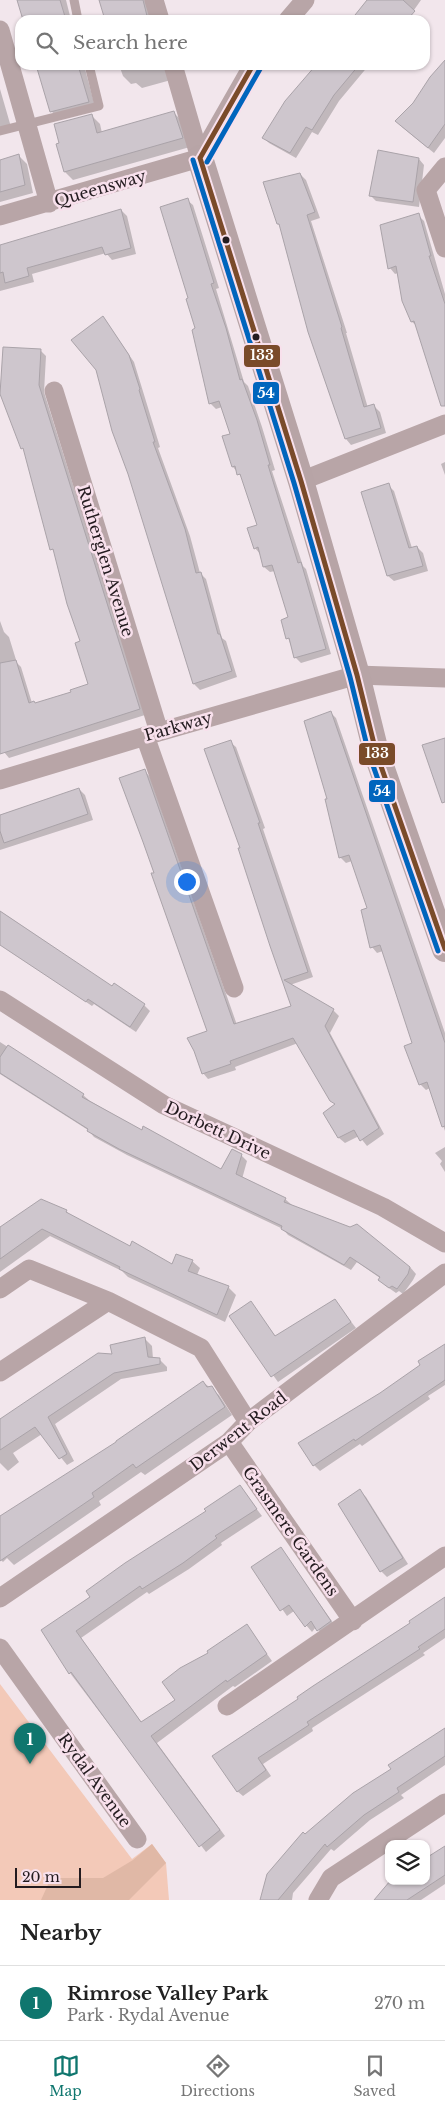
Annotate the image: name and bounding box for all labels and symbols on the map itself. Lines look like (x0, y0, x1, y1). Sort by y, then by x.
street label: Queensway (52, 165, 149, 211)
unlabelled marker (221, 235, 231, 245)
unlabelled marker (251, 332, 261, 342)
line badge: 133 (243, 344, 281, 368)
text: 133 (250, 346, 274, 364)
line badge: 54 (252, 381, 280, 405)
text: 54 (257, 384, 275, 402)
street label: Rutherglen Avenue (73, 483, 139, 639)
street label: Parkway (142, 707, 215, 745)
line badge: 133 (358, 742, 396, 766)
text: 133 (365, 744, 389, 762)
line badge: 54 (368, 779, 396, 803)
text: 54 (373, 782, 391, 800)
your location (174, 869, 200, 895)
street label: Dorbett Drive (162, 1097, 274, 1163)
street label: Derwent Road (185, 1387, 291, 1475)
street label: Grasmere Gardens (239, 1462, 343, 1600)
pin: 1 (14, 1723, 46, 1764)
street label: Rydal Avenue (54, 1729, 136, 1831)
scale bar (15, 1865, 81, 1888)

